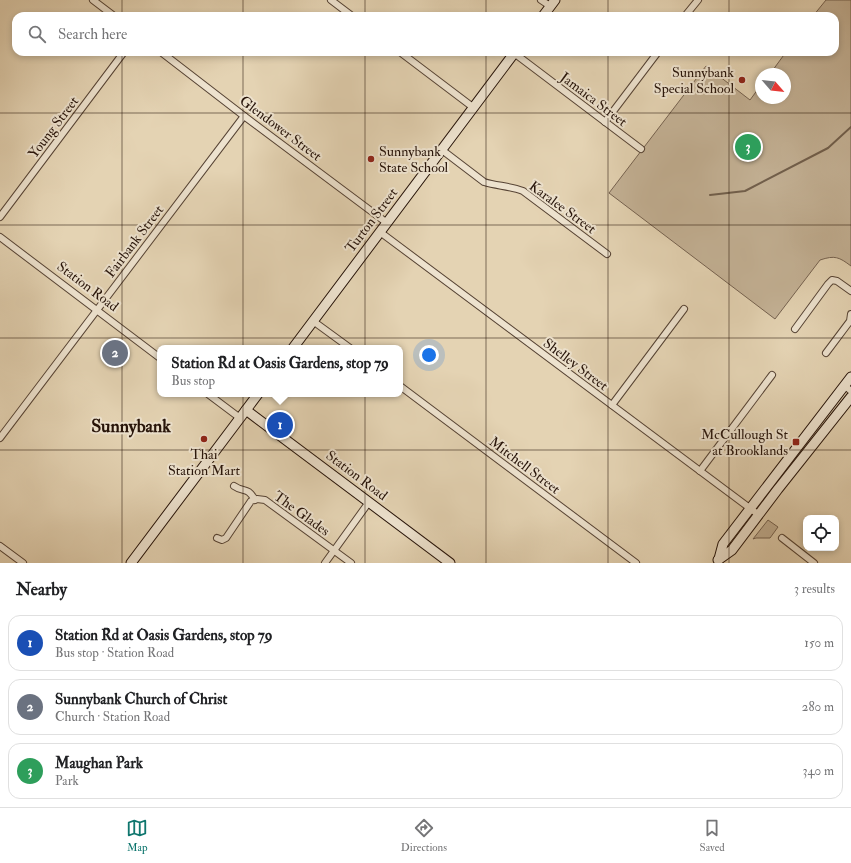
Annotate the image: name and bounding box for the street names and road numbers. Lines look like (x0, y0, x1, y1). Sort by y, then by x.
street label: Jamaica Street (556, 68, 631, 130)
street label: Glendower Street (236, 92, 325, 165)
street label: Young Street (25, 93, 82, 162)
street label: Karalee Street (526, 177, 600, 238)
street label: Turton Street (342, 184, 401, 256)
street label: Fairbank Street (102, 201, 167, 281)
street label: Station Road (54, 258, 122, 315)
street label: Shelley Street (539, 334, 612, 395)
street label: Mitchell Street (486, 433, 564, 498)
street label: Station Road (323, 447, 391, 504)
street label: The Glades (270, 487, 333, 540)

